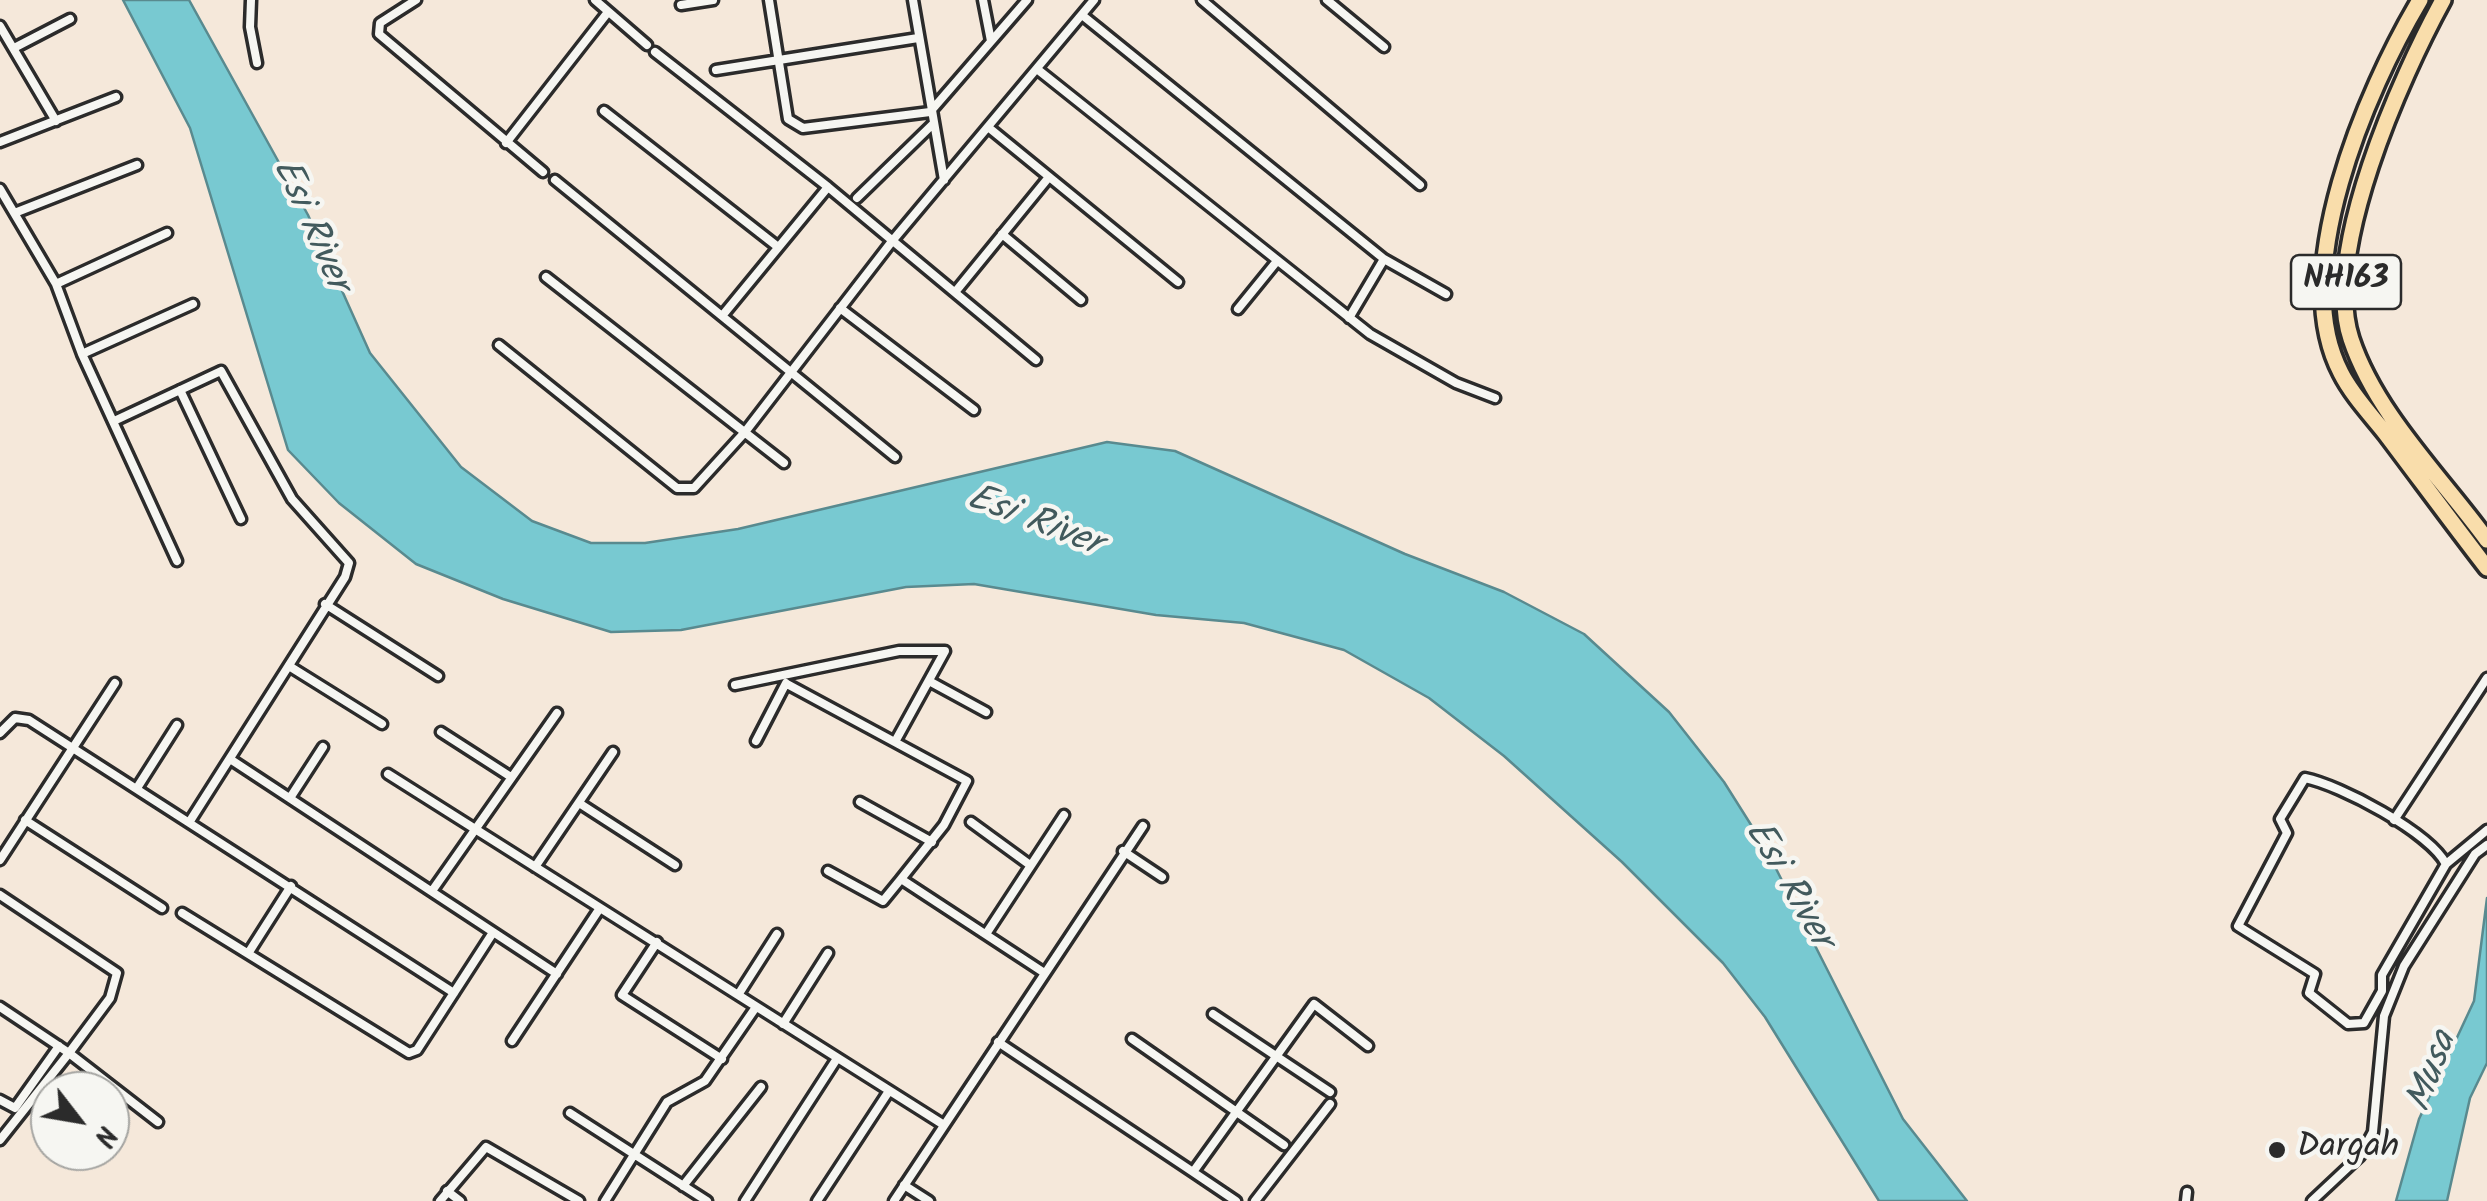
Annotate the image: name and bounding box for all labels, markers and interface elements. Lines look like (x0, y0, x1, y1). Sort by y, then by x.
water label: Esi River (259, 153, 357, 299)
road number: NH163 (2291, 255, 2401, 309)
water label: Esi River (960, 478, 1106, 570)
water label: Esi River (1731, 814, 1841, 958)
water label: Musa (2400, 1027, 2470, 1119)
north arrow (30, 1071, 130, 1171)
text: N (81, 1117, 128, 1155)
place label: Dargah (2297, 1129, 2399, 1171)
marker: Dargah (2266, 1139, 2288, 1161)

